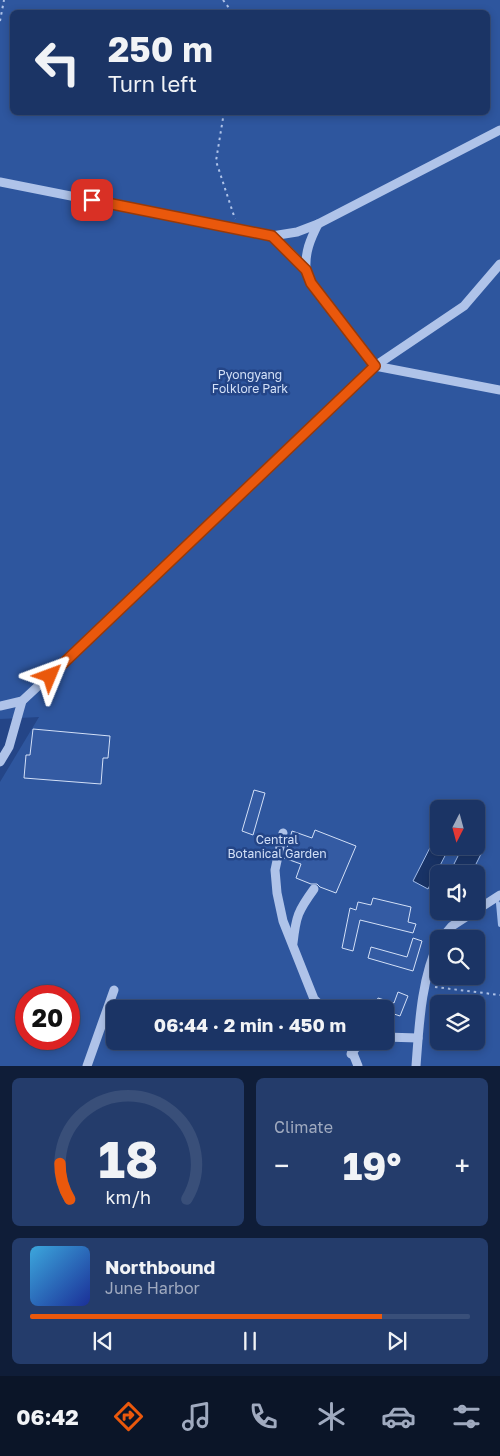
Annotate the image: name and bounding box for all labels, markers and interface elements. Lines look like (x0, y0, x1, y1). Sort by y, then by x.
text: 250 m (108, 28, 213, 70)
icon: left (25, 30, 90, 95)
text: Turn left (108, 70, 197, 97)
pin (71, 179, 113, 221)
icon: arrive (78, 186, 106, 214)
park label: Pyongyang Folklore Park (212, 367, 288, 396)
position arrow (23, 649, 75, 701)
north arrow (430, 800, 485, 855)
map controls (430, 800, 485, 1050)
park label: Central Botanical Garden (227, 832, 327, 861)
button: sound (430, 865, 485, 920)
button: search (430, 930, 485, 985)
speed limit sign: 20 (15, 985, 80, 1050)
button: layers (430, 995, 485, 1050)
text: 06:44 · 2 min · 450 m (154, 1013, 346, 1036)
text: Climate (274, 1117, 333, 1137)
text: 18 (98, 1127, 158, 1189)
text: 19° (343, 1143, 401, 1188)
text: − (274, 1149, 289, 1182)
text: + (455, 1149, 470, 1182)
text: km/h (105, 1186, 151, 1208)
text: Northbound (105, 1255, 215, 1278)
text: June Harbor (105, 1278, 200, 1298)
icon: previous (89, 1327, 117, 1355)
icon: pause (236, 1327, 264, 1355)
icon: next (383, 1327, 411, 1355)
icon: directions (111, 1399, 146, 1434)
icon: music (179, 1399, 214, 1434)
icon: phone (246, 1399, 281, 1434)
icon: climate (314, 1399, 349, 1434)
icon: car (381, 1399, 416, 1434)
icon: filters (449, 1399, 484, 1434)
text: 06:42 (16, 1403, 79, 1430)

